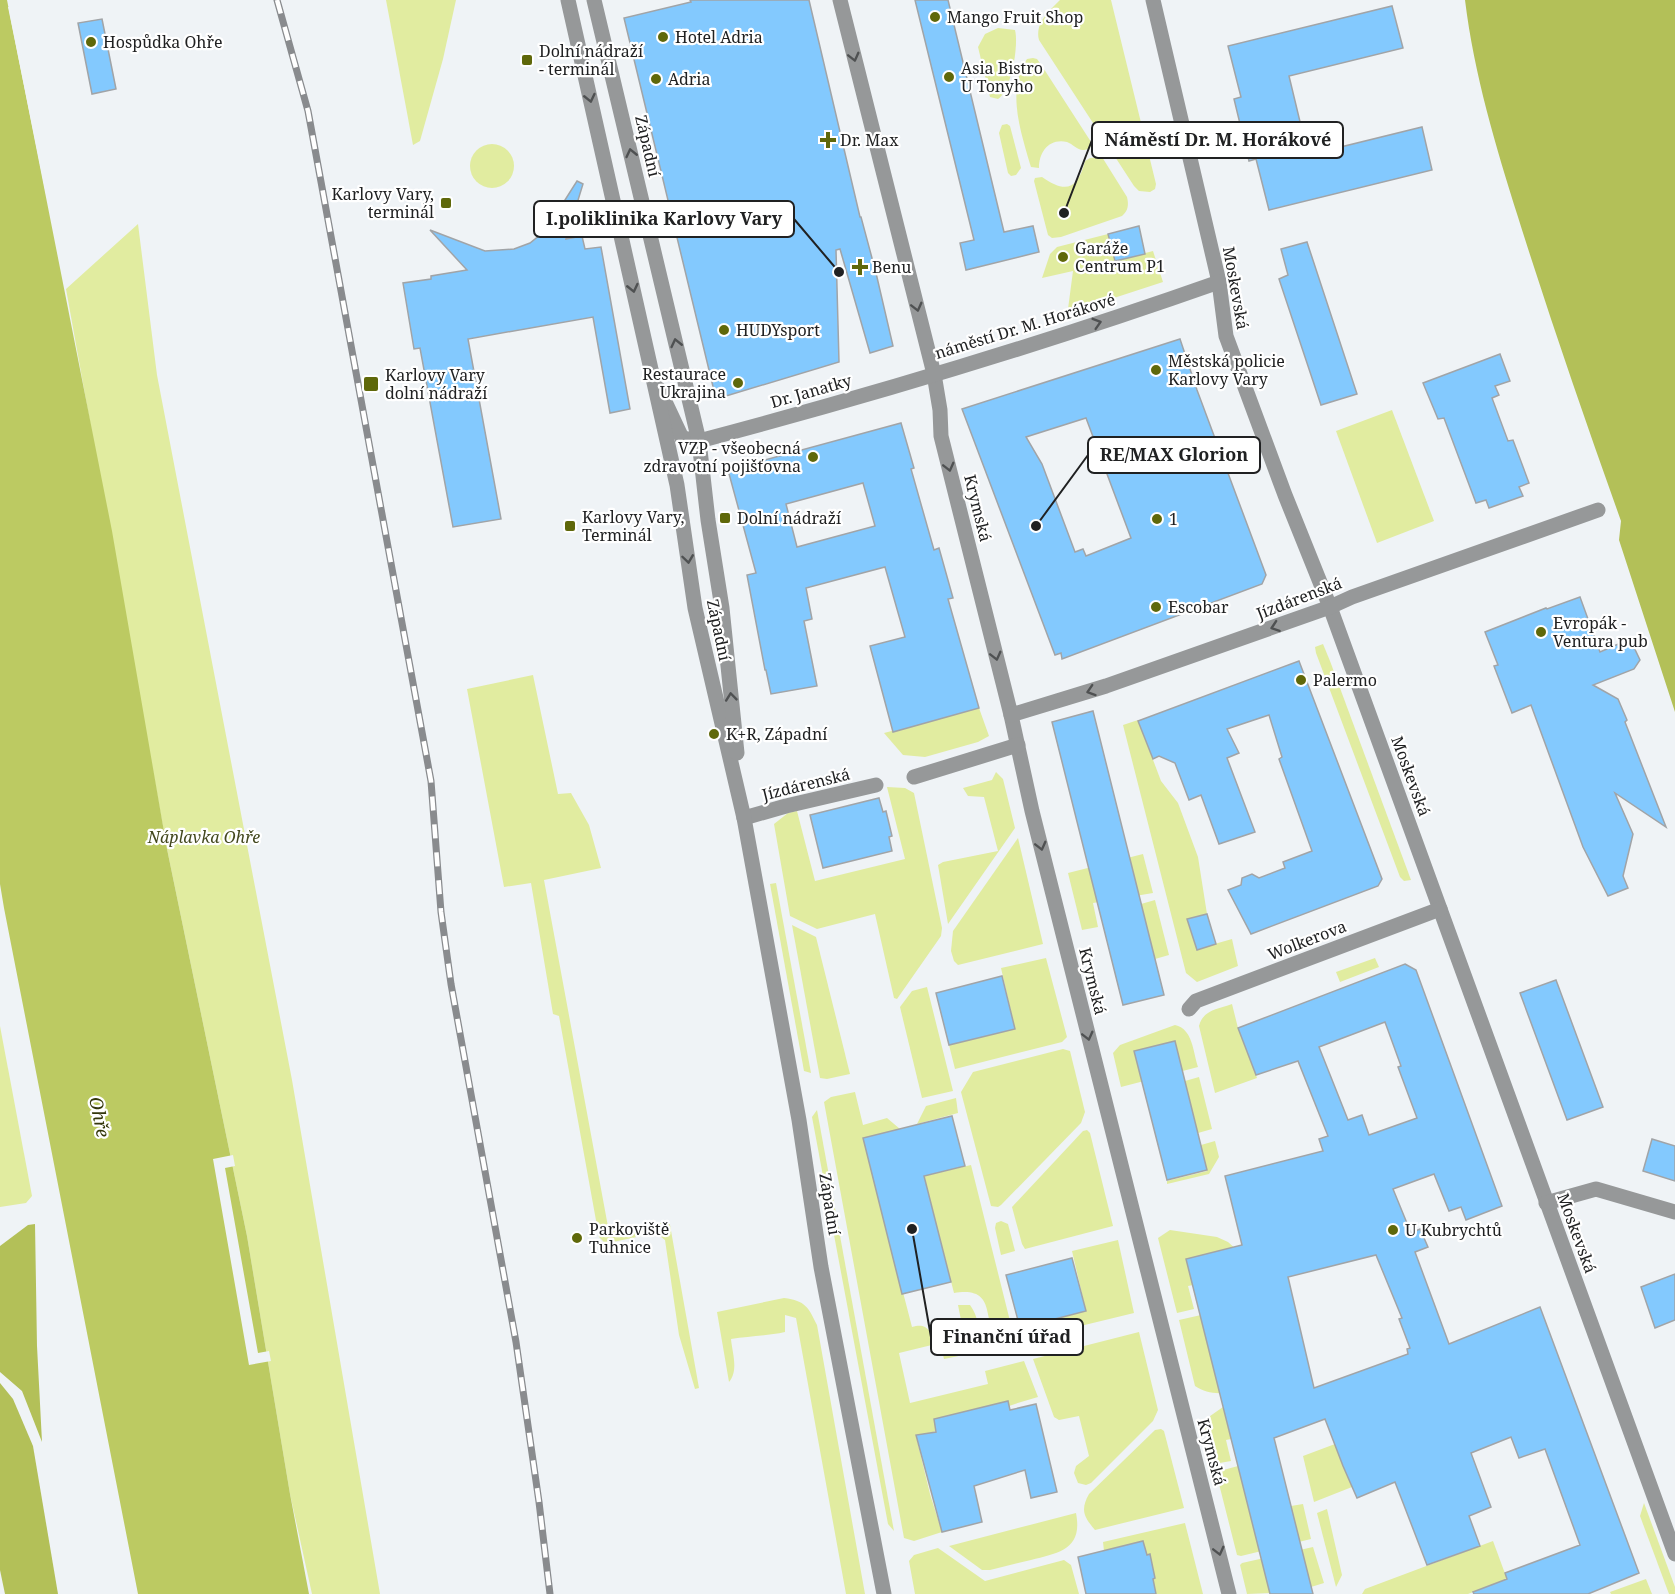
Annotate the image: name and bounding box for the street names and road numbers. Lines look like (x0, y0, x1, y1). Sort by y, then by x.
street label: Západní (630, 113, 666, 179)
street label: Moskevská (1218, 245, 1254, 331)
street label: náměstí Dr. M. Horákové (932, 288, 1118, 364)
street label: Dr. Janatky (768, 369, 855, 413)
street label: Krymská (959, 472, 997, 544)
street label: Jízdárenská (1252, 572, 1345, 625)
street label: Západní (702, 597, 736, 663)
street label: Moskevská (1386, 733, 1436, 819)
street label: Jízdárenská (759, 762, 852, 806)
street label: Wolkerova (1264, 915, 1350, 965)
street label: Krymská (1074, 945, 1112, 1017)
street label: Západní (814, 1171, 846, 1237)
street label: Moskevská (1552, 1190, 1602, 1276)
street label: Krymská (1193, 1416, 1231, 1488)

